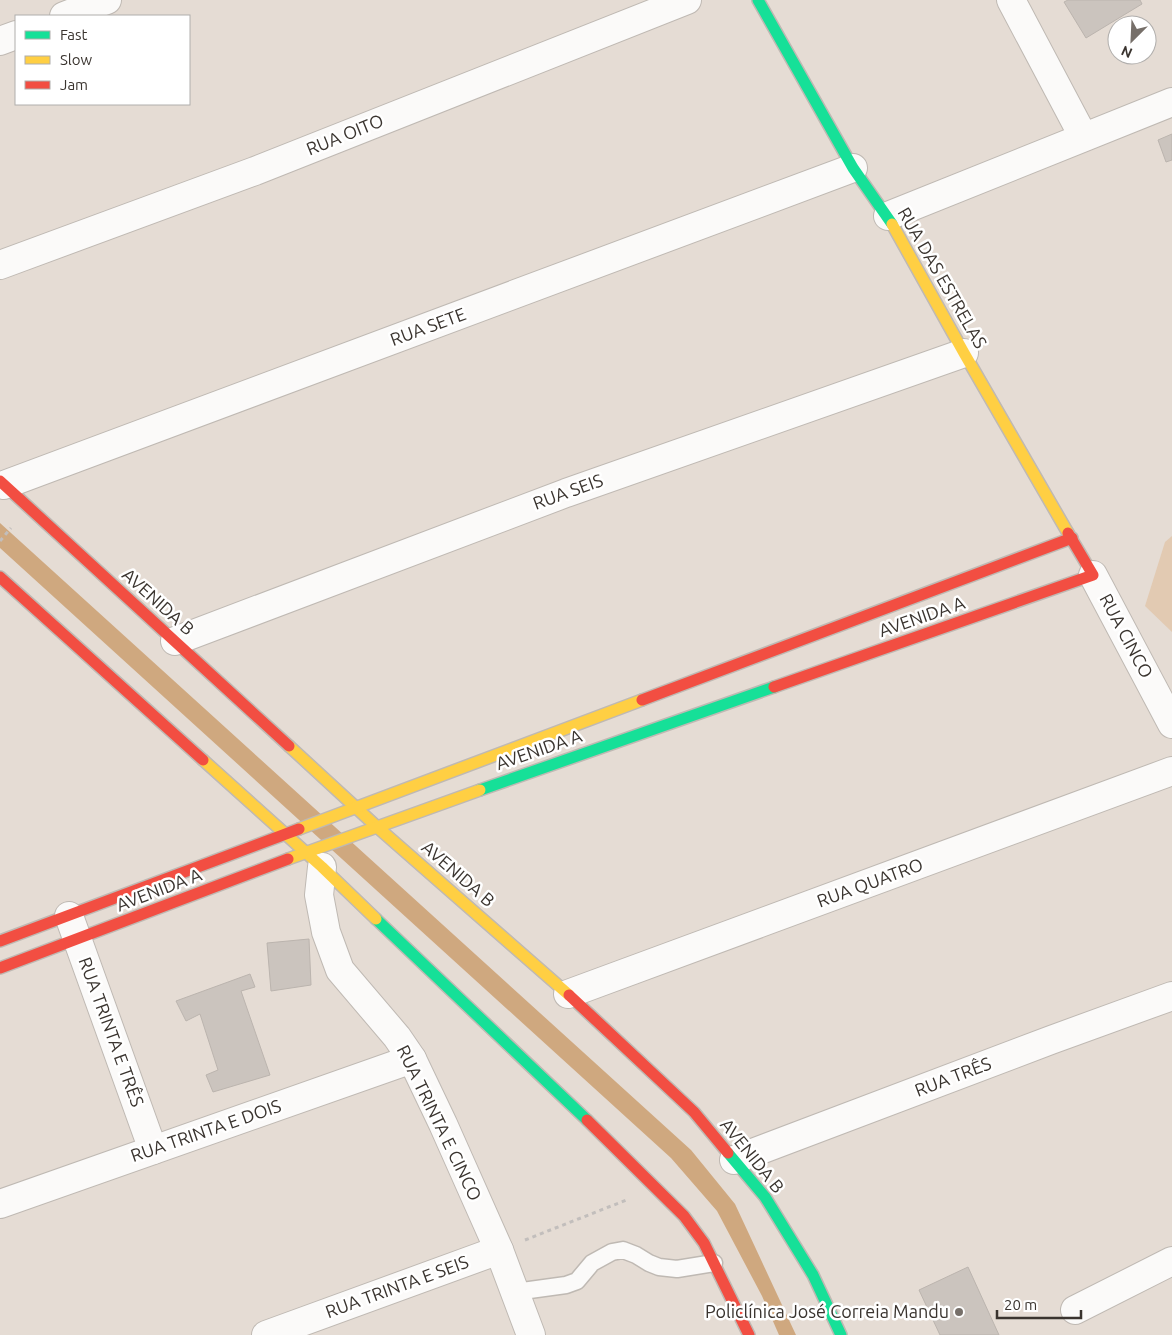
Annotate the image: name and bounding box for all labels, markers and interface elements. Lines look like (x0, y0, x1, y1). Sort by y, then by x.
legend (15, 15, 190, 105)
north arrow (1107, 15, 1157, 65)
text: Fast (60, 26, 88, 43)
text: N (1119, 42, 1135, 61)
text: Slow (60, 51, 93, 68)
text: Jam (60, 76, 88, 93)
street label: RUA OITO (303, 110, 386, 159)
street label: RUA DAS ESTRELAS (894, 204, 991, 351)
street label: RUA SETE (387, 303, 468, 349)
street label: RUA SEIS (530, 469, 605, 513)
street label: AVENIDA B (119, 564, 199, 639)
street label: RUA CINCO (1096, 590, 1157, 681)
street label: AVENIDA A (876, 592, 968, 640)
street label: AVENIDA A (493, 725, 585, 773)
street label: AVENIDA B (418, 836, 499, 910)
street label: RUA QUATRO (814, 854, 926, 911)
street label: AVENIDA A (113, 864, 204, 914)
street label: RUA TRINTA E TRÊS (76, 954, 149, 1109)
street label: RUA TRINTA E CINCO (394, 1042, 486, 1204)
street label: RUA TRÊS (911, 1051, 994, 1100)
street label: RUA TRINTA E DOIS (128, 1095, 284, 1165)
street label: AVENIDA B (717, 1114, 789, 1196)
street label: RUA TRINTA E SEIS (322, 1251, 471, 1321)
scale bar (997, 1288, 1081, 1320)
text: 20 m (1004, 1296, 1037, 1313)
place label: Policlínica José Correia Mandu (705, 1301, 949, 1321)
marker: Policlínica José Correia Mandu (953, 1306, 965, 1318)

